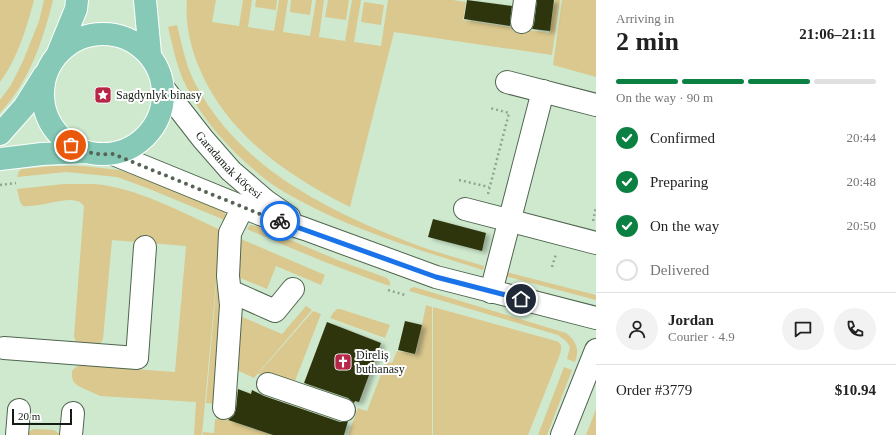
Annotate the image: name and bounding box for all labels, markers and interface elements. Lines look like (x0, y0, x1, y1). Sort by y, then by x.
text: Arriving in (616, 11, 674, 26)
text: 21:06–21:11 (799, 26, 876, 42)
text: 2 min (616, 27, 679, 56)
place icon: Sagdynlyk binasy (93, 85, 113, 105)
place label: Sagdynlyk binasy (116, 88, 202, 102)
text: On the way · 90 m (616, 90, 713, 105)
icon: check (616, 127, 638, 149)
pin (54, 128, 88, 162)
street label: Garadamak köçesi (193, 128, 265, 202)
text: Confirmed (650, 130, 715, 146)
text: 20:44 (846, 130, 876, 145)
icon: bag (60, 134, 82, 156)
icon: check (616, 171, 638, 193)
text: Preparing (650, 174, 708, 190)
text: 20:48 (846, 174, 876, 189)
courier (260, 201, 300, 241)
icon: bike (269, 210, 291, 232)
icon: check (616, 215, 638, 237)
text: On the way (650, 218, 719, 234)
text: 20:50 (846, 218, 876, 233)
text: Delivered (650, 262, 709, 278)
pin (504, 282, 538, 316)
icon: home (510, 288, 532, 310)
button: person (616, 308, 658, 350)
button: chat (782, 308, 824, 350)
button: phone (834, 308, 876, 350)
text: Jordan (668, 312, 714, 328)
text: Courier · 4.9 (668, 329, 735, 344)
place label: Direliş buthanasy (356, 348, 405, 376)
church icon: Direliş buthanasy (333, 352, 353, 372)
text: Order #3779 (616, 382, 692, 398)
text: $10.94 (835, 382, 876, 398)
scale bar (12, 407, 72, 426)
text: 20 m (18, 410, 40, 422)

